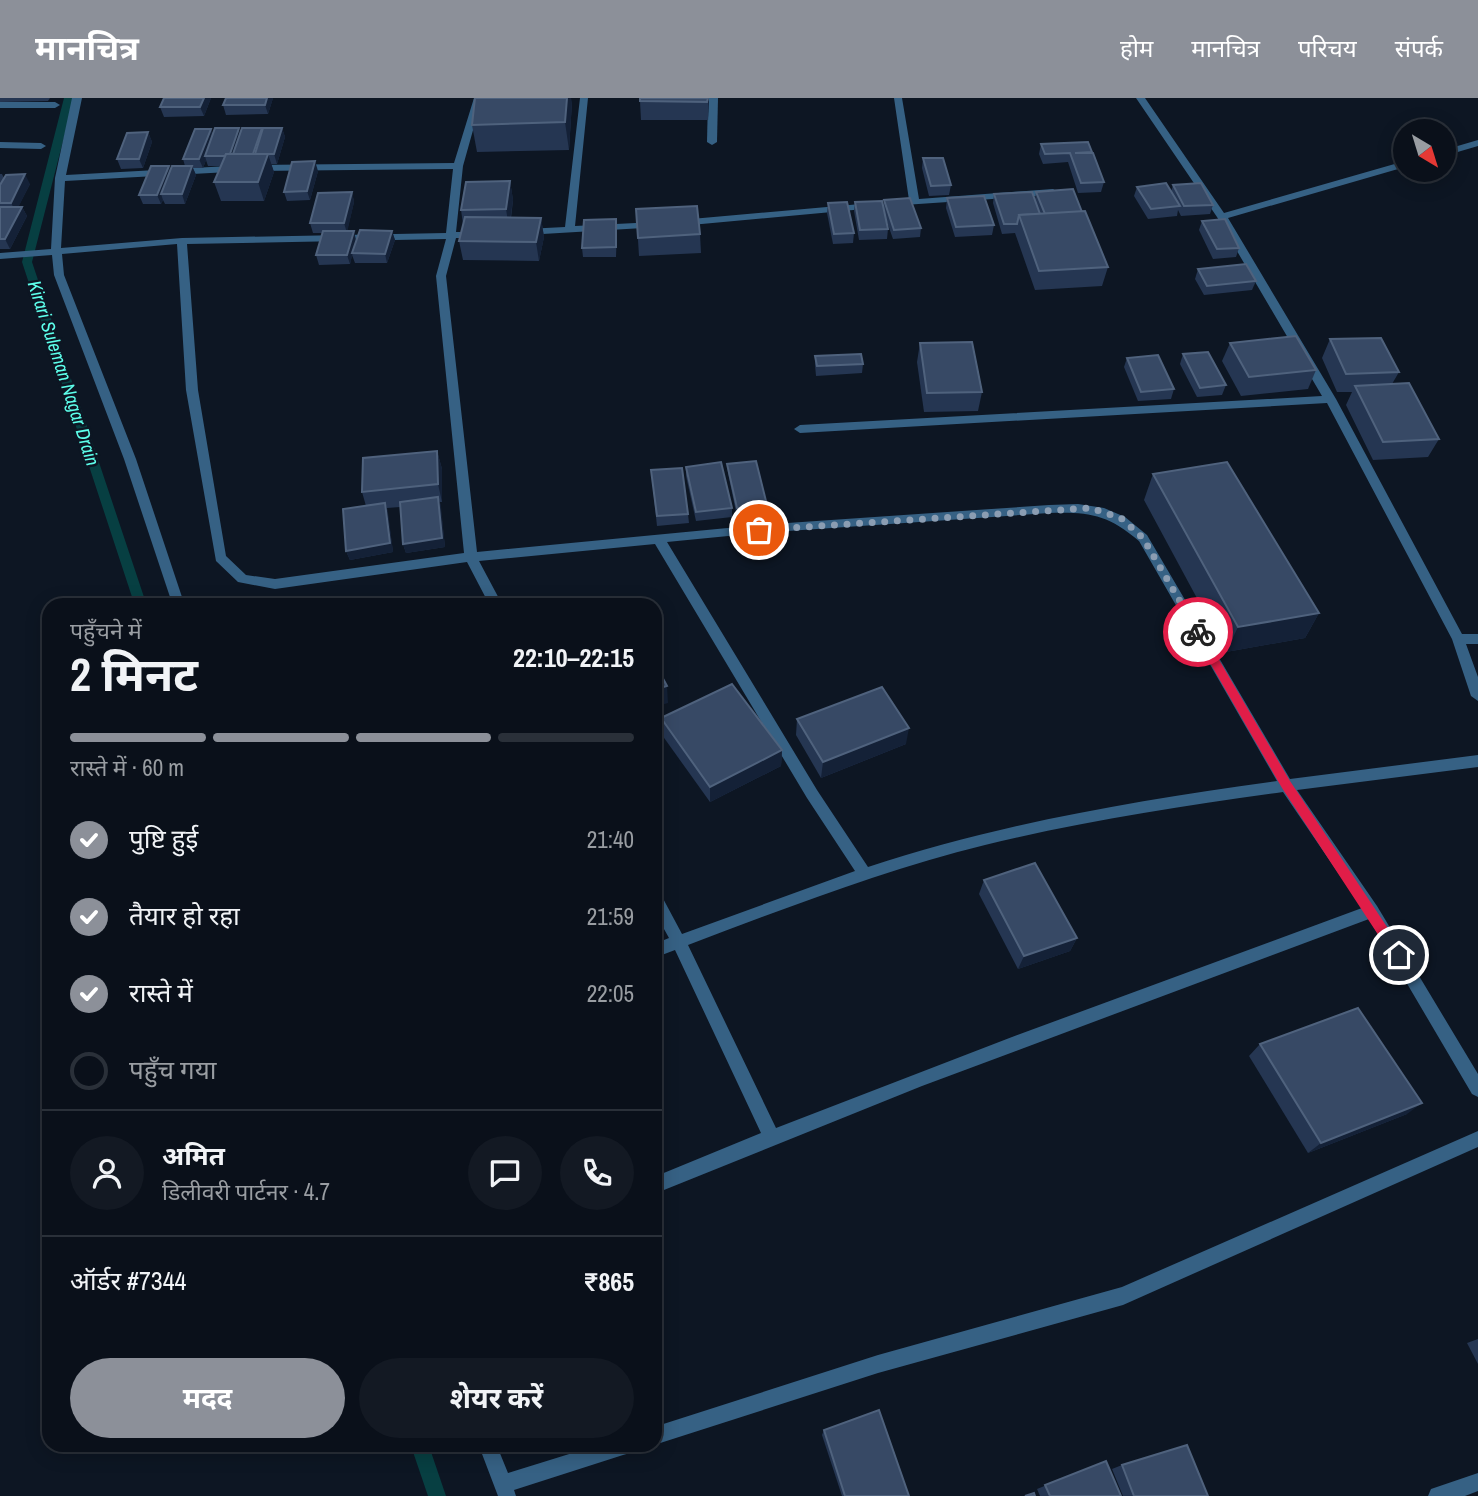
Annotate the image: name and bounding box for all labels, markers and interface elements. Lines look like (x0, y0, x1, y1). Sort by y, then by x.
text: मानचित्र (35, 26, 139, 70)
text: होम (1120, 32, 1153, 64)
text: मानचित्र (1191, 32, 1260, 64)
text: परिचय (1298, 32, 1357, 64)
text: संपर्क (1395, 32, 1443, 64)
north arrow (1393, 119, 1456, 182)
map controls (1393, 119, 1456, 182)
water label: Kirari Suleman Nagar Drain (22, 277, 106, 469)
pin (729, 500, 789, 560)
icon: bag (740, 511, 778, 549)
courier (1163, 597, 1233, 667)
icon: bike (1179, 613, 1217, 651)
text: पहुँचने में (70, 615, 142, 646)
text: 22:10–22:15 (513, 640, 634, 675)
text: 2 मिनट (70, 643, 198, 705)
text: रास्ते में · 60 m (70, 752, 184, 783)
icon: check (70, 821, 108, 859)
text: पुष्टि हुई (129, 821, 198, 856)
text: 21:40 (587, 824, 634, 855)
icon: check (70, 898, 108, 936)
text: तैयार हो रहा (129, 898, 240, 933)
text: 21:59 (587, 901, 634, 932)
pin (1369, 925, 1429, 985)
icon: home (1380, 936, 1418, 974)
icon: check (70, 975, 108, 1013)
text: रास्ते में (129, 975, 193, 1010)
text: 22:05 (587, 978, 634, 1009)
text: पहुँच गया (129, 1052, 216, 1087)
button: person (70, 1136, 144, 1210)
button: chat (468, 1136, 542, 1210)
button: phone (560, 1136, 634, 1210)
text: अमित (162, 1138, 225, 1173)
text: डिलीवरी पार्टनर · 4.7 (162, 1176, 330, 1207)
text: ऑर्डर #7344 (70, 1263, 186, 1298)
text: ₹865 (583, 1264, 634, 1299)
button: मदद (70, 1358, 345, 1438)
button: शेयर करें (359, 1358, 634, 1438)

